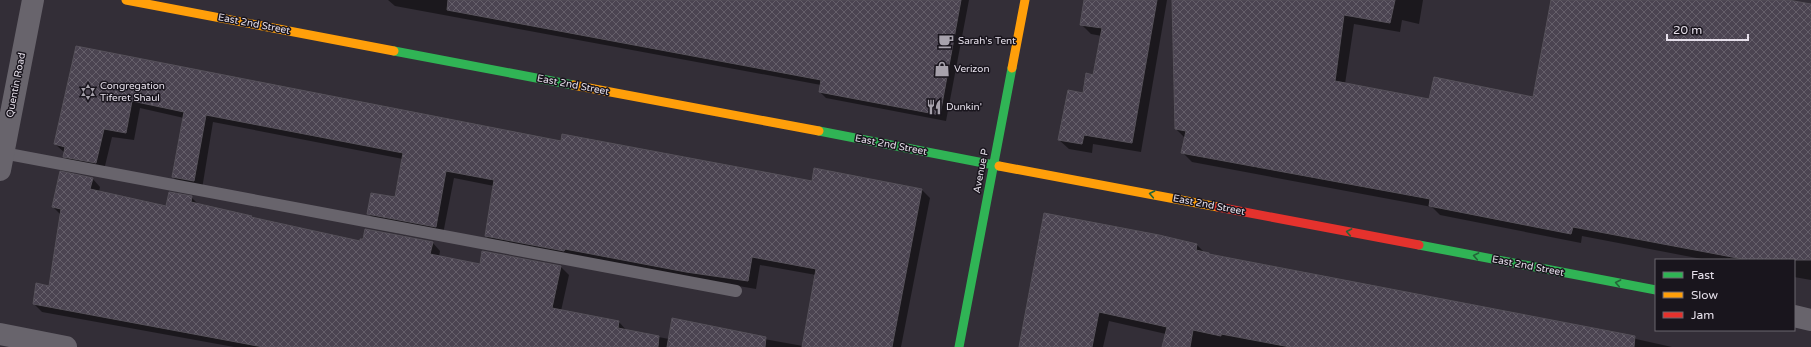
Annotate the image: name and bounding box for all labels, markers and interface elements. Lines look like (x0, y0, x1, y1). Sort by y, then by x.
street label: East 2nd Street (217, 11, 291, 37)
scale bar (1667, 16, 1748, 42)
text: 20 m (1673, 23, 1702, 37)
cafe icon: Sarah's Tent (937, 32, 955, 50)
place label: Sarah's Tent (958, 35, 1016, 47)
street label: Quentin Road (4, 52, 28, 118)
shop icon: Verizon (933, 60, 951, 78)
place label: Verizon (954, 63, 990, 75)
street label: East 2nd Street (536, 72, 610, 98)
place label: Congregation Tiferet Shaul (100, 80, 165, 104)
synagogue icon: Congregation Tiferet Shaul (79, 83, 97, 101)
restaurant icon: Dunkin' (925, 98, 943, 116)
place label: Dunkin' (946, 101, 982, 113)
street label: East 2nd Street (854, 132, 928, 158)
street label: Avenue P (971, 147, 991, 194)
one-way arrow (1149, 191, 1155, 199)
street label: East 2nd Street (1172, 192, 1246, 218)
one-way arrow (1345, 228, 1352, 236)
one-way arrow (1473, 252, 1479, 261)
street label: East 2nd Street (1491, 253, 1565, 279)
legend (1655, 259, 1795, 331)
text: Fast (1691, 268, 1715, 282)
one-way arrow (1615, 279, 1621, 288)
text: Slow (1691, 288, 1718, 302)
text: Jam (1691, 308, 1714, 322)

